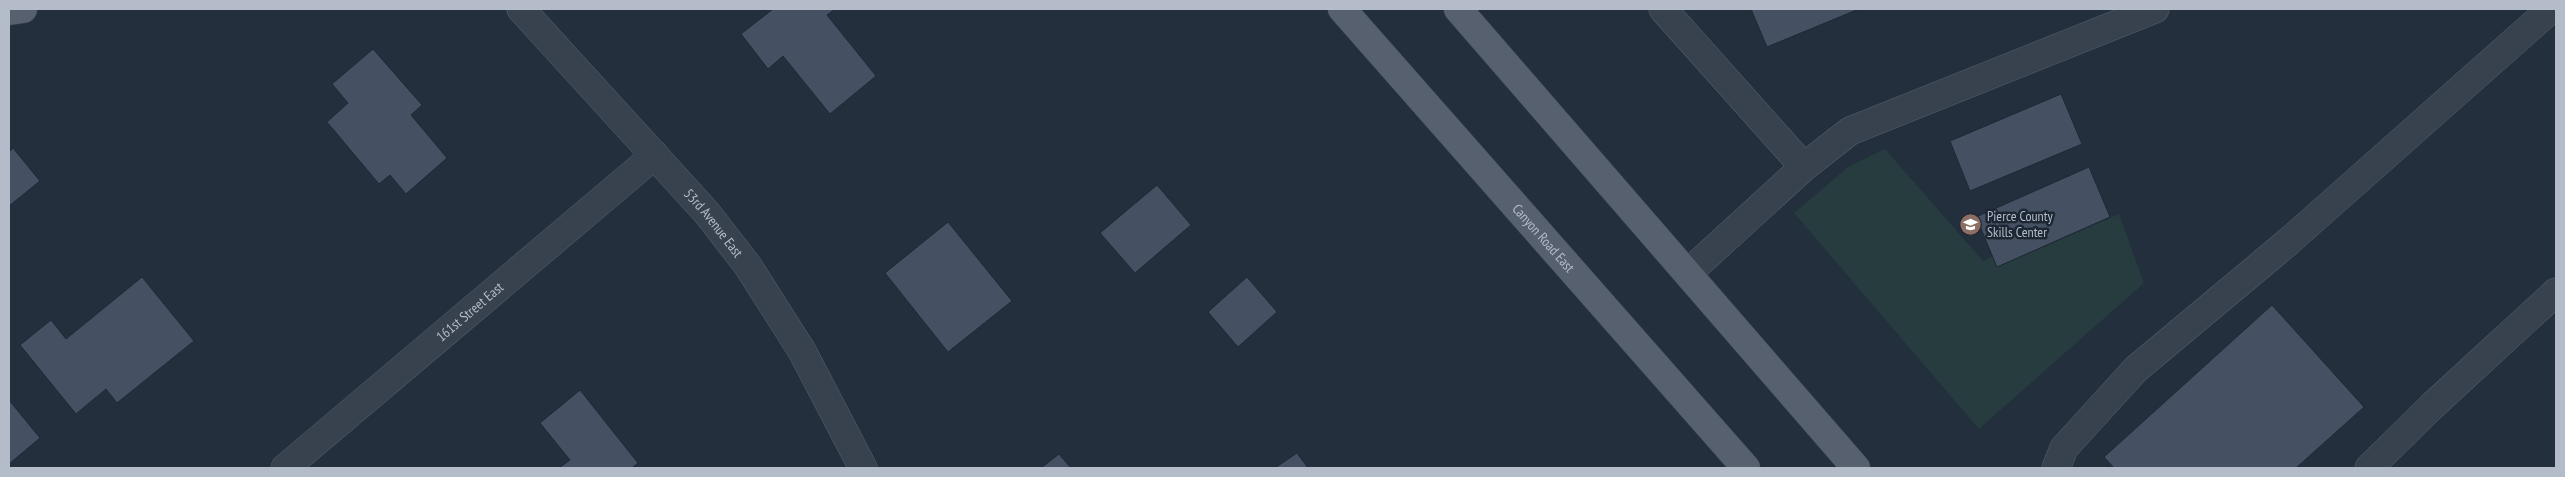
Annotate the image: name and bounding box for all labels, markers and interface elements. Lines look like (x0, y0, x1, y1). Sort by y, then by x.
street label: 53rd Avenue East (680, 185, 747, 261)
street label: Canyon Road East (1508, 200, 1579, 276)
place label: Pierce County Skills Center (1987, 207, 2054, 241)
school or university icon: Pierce County Skills Center (1959, 212, 1983, 236)
street label: 161st Street East (432, 278, 507, 345)

